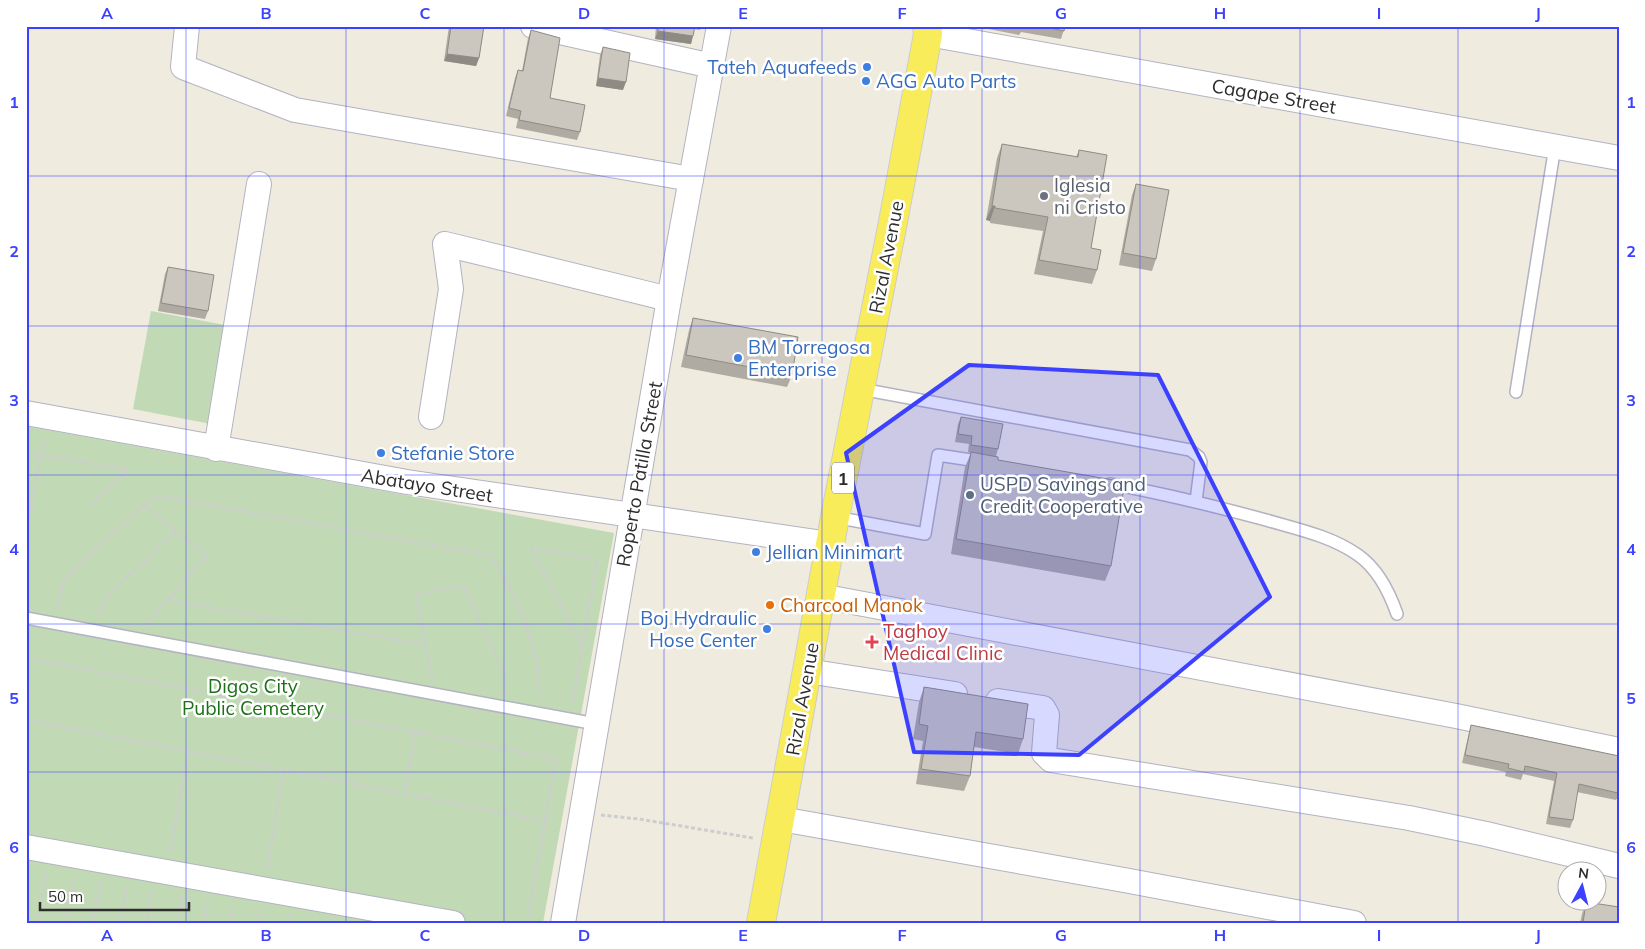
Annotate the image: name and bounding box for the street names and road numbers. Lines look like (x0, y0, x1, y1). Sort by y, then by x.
street label: Cagape Street (1210, 73, 1339, 119)
street label: Rizal Avenue (863, 199, 909, 315)
street label: Roperto Patilla Street (611, 379, 667, 569)
road number: 1 (832, 462, 854, 493)
street label: Abatayo Street (359, 463, 495, 507)
street label: Rizal Avenue (780, 641, 824, 757)

